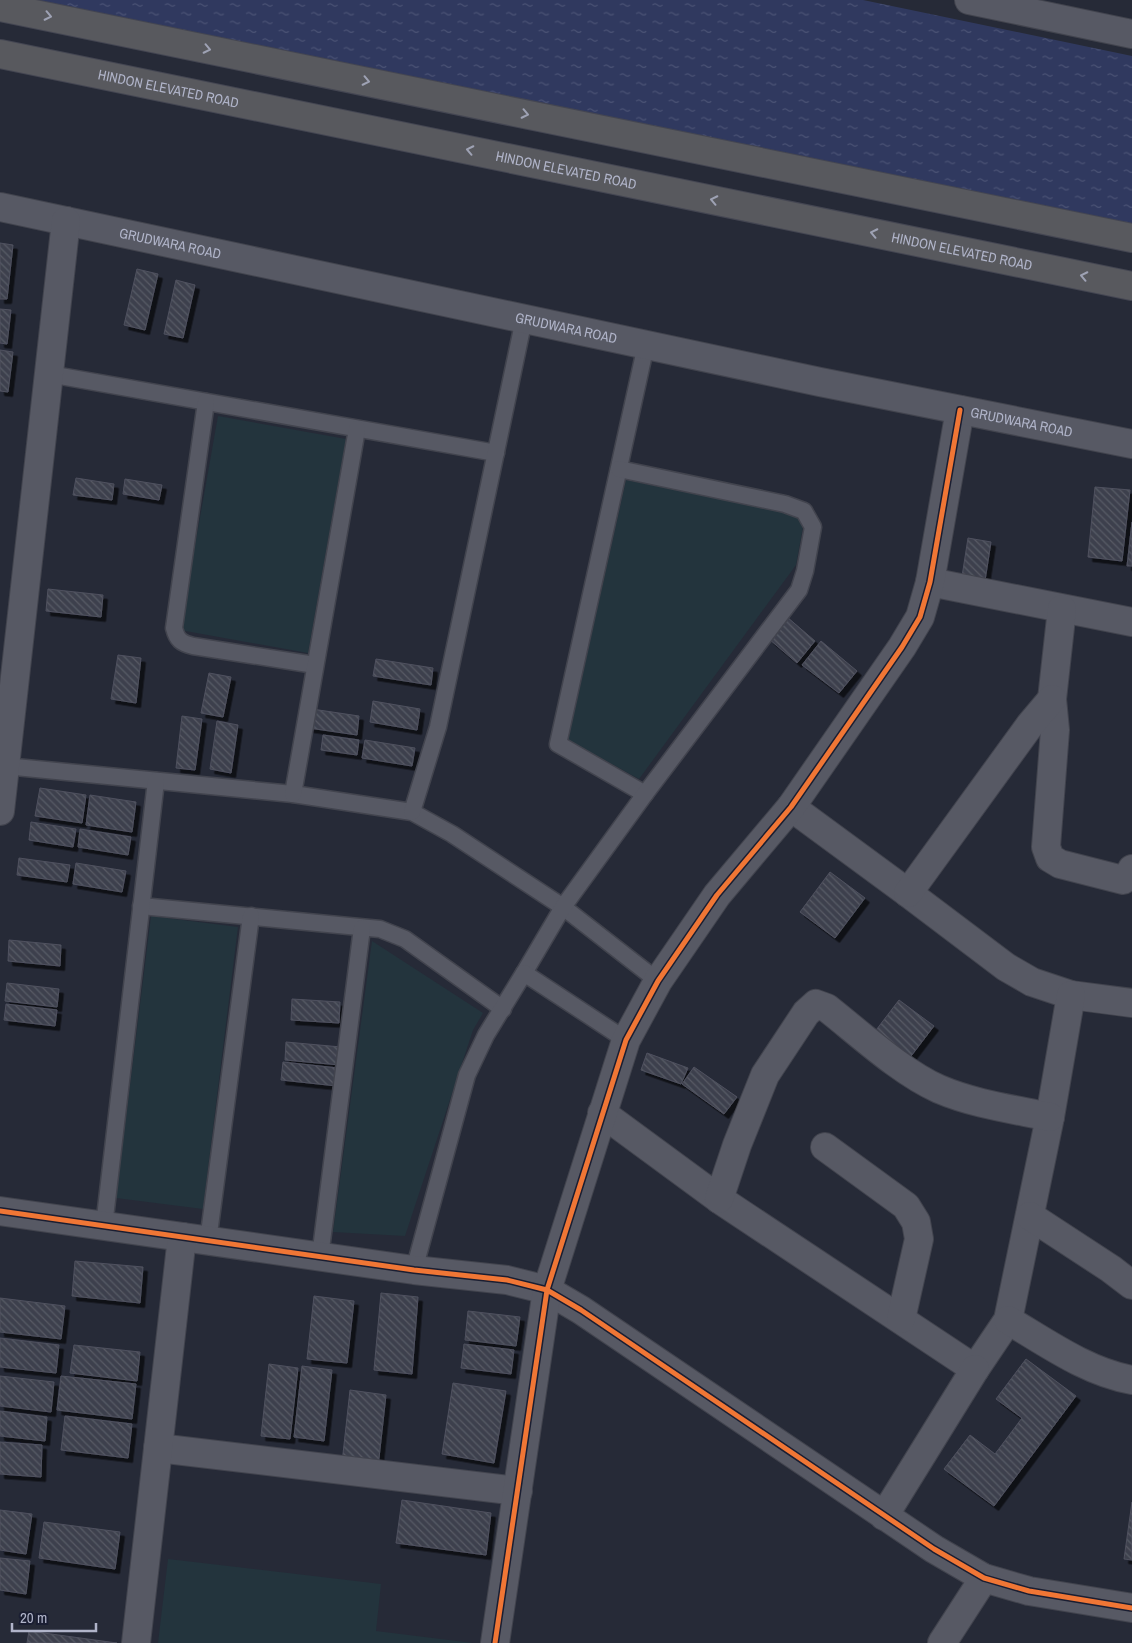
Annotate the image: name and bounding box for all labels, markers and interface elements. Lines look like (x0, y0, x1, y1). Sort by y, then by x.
one-way arrow (43, 11, 52, 21)
one-way arrow (203, 43, 211, 54)
street label: HINDON ELEVATED ROAD (96, 65, 241, 112)
one-way arrow (362, 76, 371, 86)
one-way arrow (521, 108, 530, 119)
one-way arrow (465, 145, 474, 156)
street label: HINDON ELEVATED ROAD (494, 147, 638, 193)
one-way arrow (710, 196, 719, 206)
street label: GRUDWARA ROAD (118, 224, 223, 263)
one-way arrow (869, 228, 878, 239)
street label: HINDON ELEVATED ROAD (890, 228, 1034, 274)
one-way arrow (1080, 272, 1089, 282)
street label: GRUDWARA ROAD (514, 308, 619, 347)
street label: GRUDWARA ROAD (969, 403, 1074, 441)
scale bar (12, 1600, 96, 1632)
text: 20 m (20, 1607, 47, 1628)

